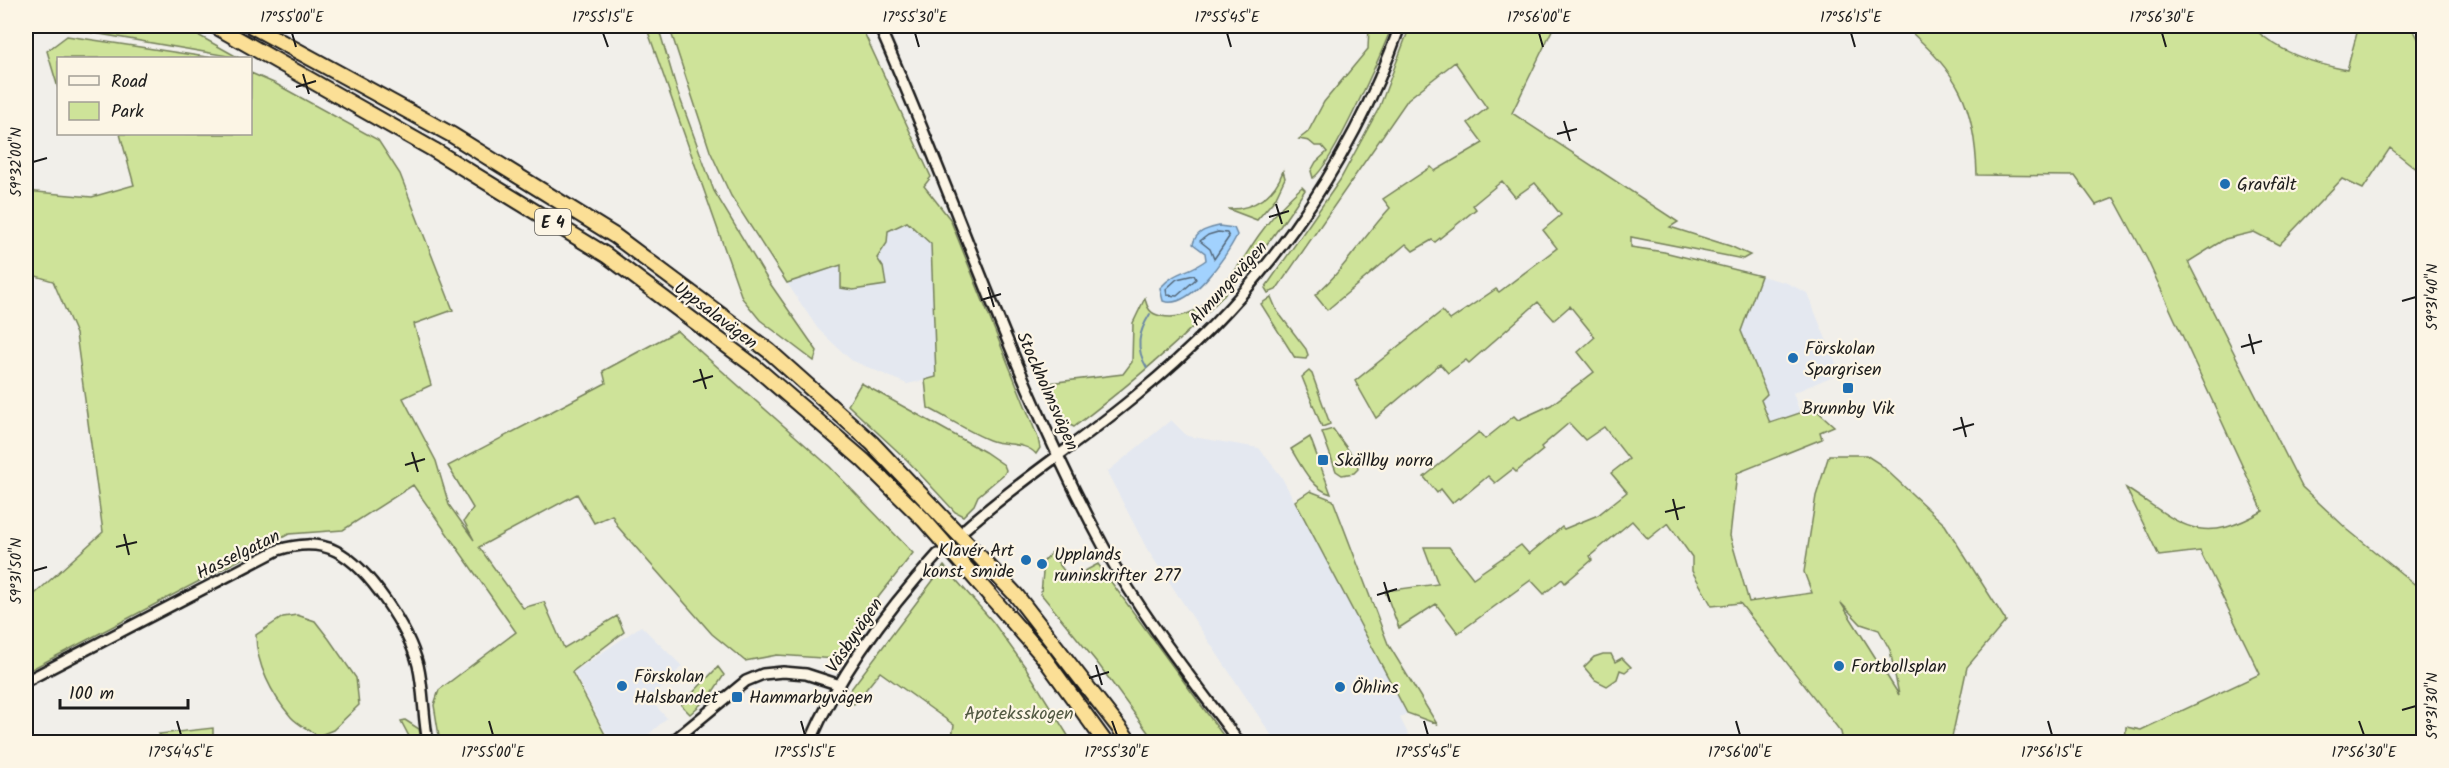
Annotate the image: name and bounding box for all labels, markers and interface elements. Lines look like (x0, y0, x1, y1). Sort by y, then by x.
text: 17°55'00"E (260, 6, 325, 30)
text: 17°55'15"E (572, 6, 635, 30)
text: 17°55'30"E (883, 6, 949, 30)
text: 17°55'45"E (1194, 6, 1261, 30)
text: 17°56'00"E (1507, 6, 1572, 30)
text: 17°56'15"E (1820, 6, 1883, 30)
text: 17°56'30"E (2129, 6, 2196, 30)
legend (57, 57, 252, 135)
text: Road (111, 68, 148, 97)
text: Park (111, 98, 144, 127)
text: 59°32'00"N (5, 127, 29, 197)
place label: Gravfält (2237, 171, 2298, 200)
marker: Gravfält (2218, 177, 2232, 191)
road number: E 4 (535, 209, 571, 235)
street label: Almungevägen (1183, 235, 1276, 333)
text: 59°31'40"N (2421, 264, 2445, 330)
street label: Uppsalavägen (667, 275, 763, 358)
street label: Stockholmsvägen (1007, 327, 1086, 456)
place label: Förskolan Spargrisen (1805, 335, 1882, 385)
marker: Förskolan Spargrisen (1786, 351, 1800, 365)
marker: Brunnby Vik (1841, 381, 1855, 395)
place label: Brunnby Vik (1802, 395, 1895, 424)
place label: Skällby norra (1335, 447, 1434, 476)
marker: Skällby norra (1316, 453, 1330, 467)
street label: Hasselgatan (192, 523, 286, 588)
place label: Klavér Art konst smide (923, 537, 1015, 587)
text: 59°31'50"N (5, 538, 29, 604)
place label: Upplands runinskrifter 277 (1054, 541, 1181, 591)
marker: Klavér Art konst smide (1019, 553, 1033, 567)
marker: Upplands runinskrifter 277 (1035, 557, 1049, 571)
street label: Väsbyvägen (819, 592, 891, 680)
place label: Fortbollsplan (1851, 653, 1947, 682)
marker: Fortbollsplan (1832, 659, 1846, 673)
place label: Förskolan Halsbandet (634, 663, 719, 713)
scale bar (60, 672, 188, 710)
text: 59°31'30"N (2421, 672, 2445, 740)
place label: Öhlins (1352, 674, 1399, 703)
marker: Förskolan Halsbandet (615, 679, 629, 693)
text: 100 m (69, 680, 114, 709)
marker: Öhlins (1333, 680, 1347, 694)
place label: Hammarbyvägen (749, 684, 873, 713)
marker: Hammarbyvägen (730, 690, 744, 704)
park label: Apoteksskogen (964, 700, 1074, 729)
text: 17°54'45"E (148, 741, 215, 765)
text: 17°55'00"E (461, 741, 526, 765)
text: 17°55'15"E (774, 741, 837, 765)
text: 17°55'30"E (1085, 741, 1151, 765)
text: 17°55'45"E (1395, 741, 1462, 765)
text: 17°56'00"E (1708, 741, 1773, 765)
text: 17°56'15"E (2021, 741, 2084, 765)
text: 17°56'30"E (2331, 741, 2398, 765)

